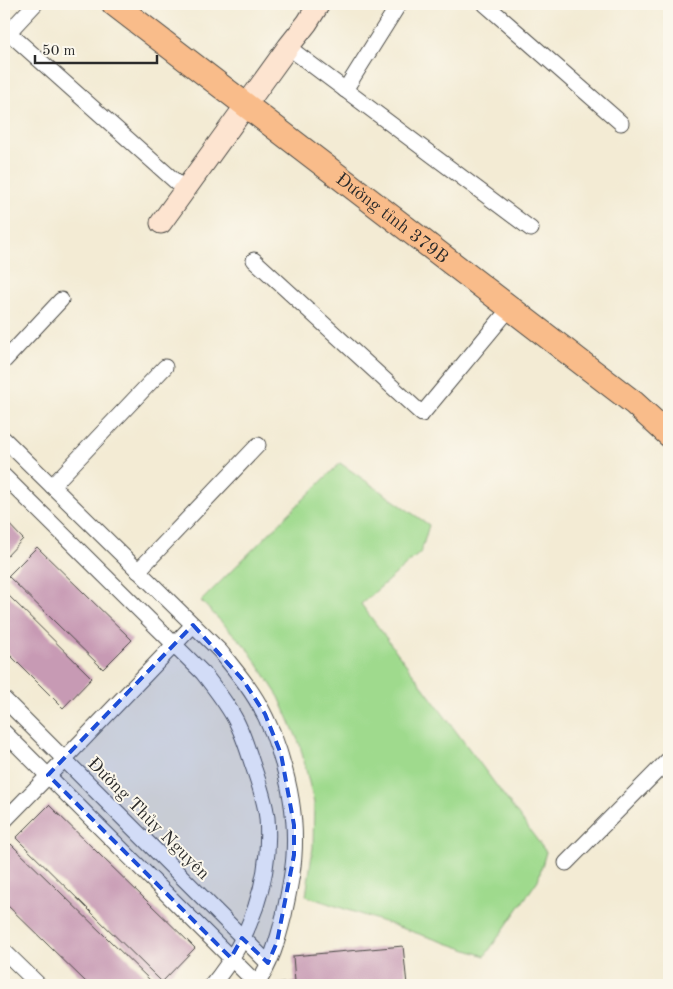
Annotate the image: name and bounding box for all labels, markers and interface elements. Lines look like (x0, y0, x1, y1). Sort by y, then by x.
scale bar (35, 32, 158, 64)
text: 50 m (42, 44, 76, 59)
street label: Đường tỉnh 379B (332, 170, 451, 267)
street label: Đường Thủy Nguyên (84, 754, 213, 883)

